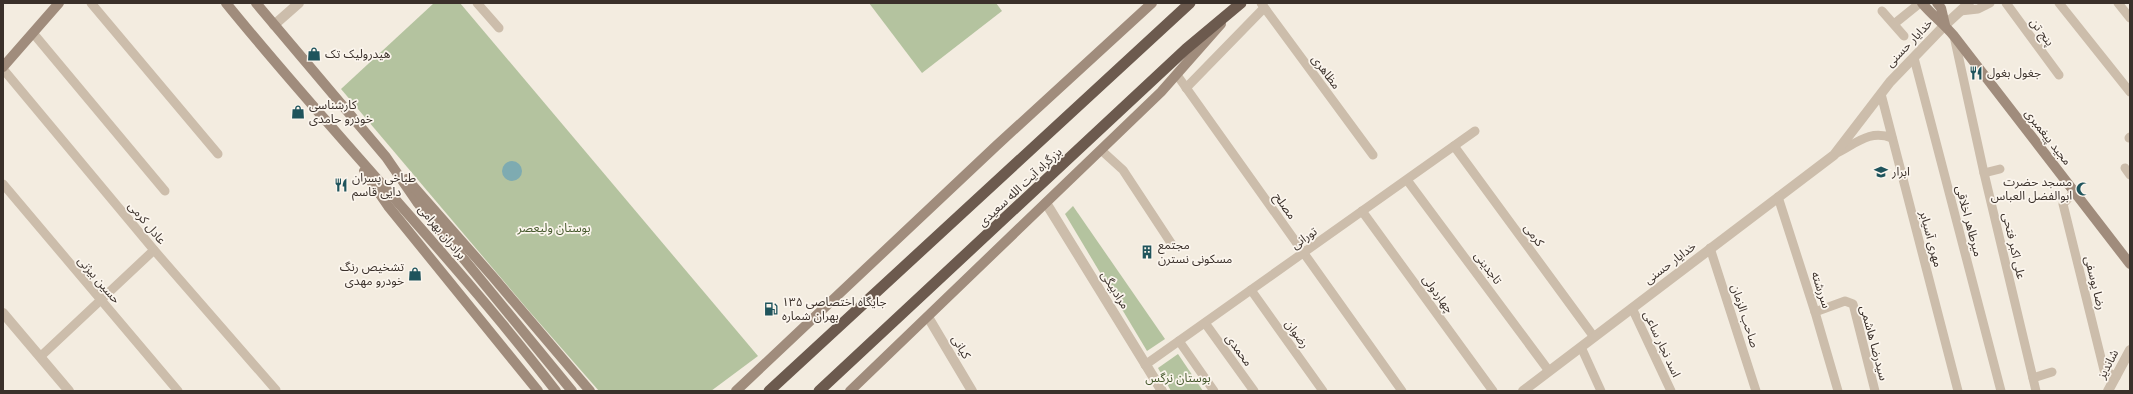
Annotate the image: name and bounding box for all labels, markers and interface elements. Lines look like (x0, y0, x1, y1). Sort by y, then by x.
street label: پنج تن (2025, 15, 2057, 50)
street label: خدایار حسنی (1883, 16, 1935, 70)
shop icon: هیدرولیک تک (306, 46, 322, 62)
place label: هیدرولیک تک (325, 47, 390, 61)
street label: مظاهری (1309, 52, 1343, 92)
restaurant icon: جغول بغول (1968, 65, 1984, 81)
place label: جغول بغول (1987, 66, 2041, 80)
place label: کارشناسی خودرو حامدی (309, 98, 373, 126)
shop icon: کارشناسی خودرو حامدی (290, 104, 306, 120)
street label: مجید پیغمبری (2021, 106, 2074, 168)
street label: بزرگراه آیت الله سعیدی (975, 145, 1065, 229)
school or university icon: ابرار (1873, 164, 1889, 180)
place label: ابرار (1891, 165, 1910, 179)
place label: طباخی پسران دایی قاسم (352, 171, 416, 201)
place label: مسجد حضرت ابوالفضل العباس (1991, 175, 2072, 203)
restaurant icon: طباخی پسران دایی قاسم (333, 177, 349, 193)
mosque icon: مسجد حضرت ابوالفضل العباس (2075, 181, 2091, 197)
street label: میرطاهر اخلاقی (1953, 184, 1985, 258)
street label: مصلح (1269, 190, 1299, 223)
street label: عادل کرمی (125, 199, 169, 247)
street label: برادران بهرامی (415, 202, 469, 262)
street label: مهری آسیابر (1916, 208, 1945, 269)
street label: علی اکبر فتحی (2000, 211, 2028, 281)
park label: بوستان ولیعصر (516, 221, 591, 235)
street label: کرمی (1521, 221, 1547, 250)
street label: تورانی (1288, 224, 1320, 252)
place label: مجتمع مسکونی نسترن (1158, 238, 1232, 266)
street label: خدایار حسنی (1641, 239, 1699, 287)
building icon: مجتمع مسکونی نسترن (1139, 244, 1155, 260)
street label: تاجدینی (1471, 249, 1505, 287)
street label: حسین بیژنی (75, 254, 123, 306)
street label: رضا یوسفی (2081, 255, 2108, 311)
place label: تشخیص رنگ خودرو مهدی (340, 260, 404, 288)
shop icon: تشخیص رنگ خودرو مهدی (407, 266, 423, 282)
street label: مرادبیگی (1098, 268, 1132, 312)
street label: سررشته (1808, 270, 1834, 310)
street label: چهاردولی (1419, 272, 1457, 316)
street label: صاحب الزمان (1728, 282, 1762, 350)
place label: ۱۳۵ جایگاه اختصاصی بهران شماره (782, 295, 887, 323)
fuel station icon: ۱۳۵ جایگاه اختصاصی بهران شماره (763, 301, 779, 317)
street label: سیدرضا هاشمی (1857, 304, 1891, 382)
street label: اسد نجار ساعی (1641, 309, 1684, 380)
street label: رضوان (1282, 317, 1312, 351)
street label: محمدی (1223, 331, 1255, 369)
street label: کیانی (949, 333, 974, 362)
street label: شاندیز (2094, 347, 2121, 382)
park label: بوستان نرگس (1145, 371, 1211, 385)

